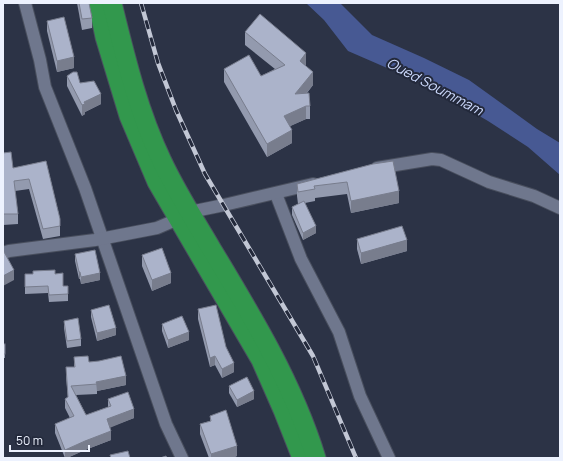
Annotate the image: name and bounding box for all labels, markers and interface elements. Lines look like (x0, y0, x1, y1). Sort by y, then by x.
water label: Oued Soummam (384, 53, 487, 120)
scale bar (10, 427, 89, 453)
text: 50 m (16, 432, 43, 449)

